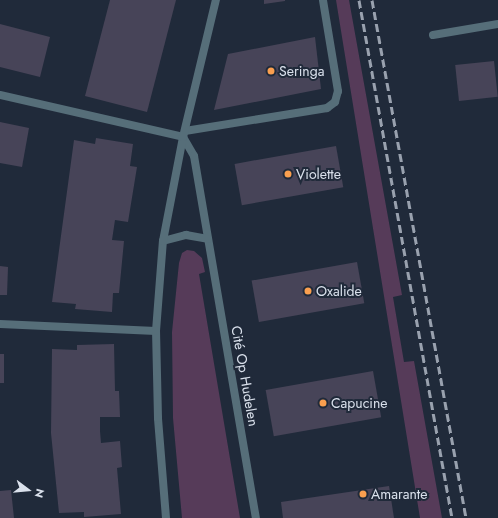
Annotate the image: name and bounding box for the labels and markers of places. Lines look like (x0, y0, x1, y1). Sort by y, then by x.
place label: Seringa (279, 63, 324, 79)
marker: Seringa (266, 66, 276, 76)
place label: Violette (296, 166, 341, 182)
marker: Violette (283, 169, 293, 179)
place label: Oxalide (316, 283, 362, 299)
marker: Oxalide (303, 286, 313, 296)
place label: Capucine (331, 395, 388, 411)
marker: Capucine (318, 398, 328, 408)
place label: Amarante (371, 486, 427, 502)
marker: Amarante (358, 489, 368, 499)

